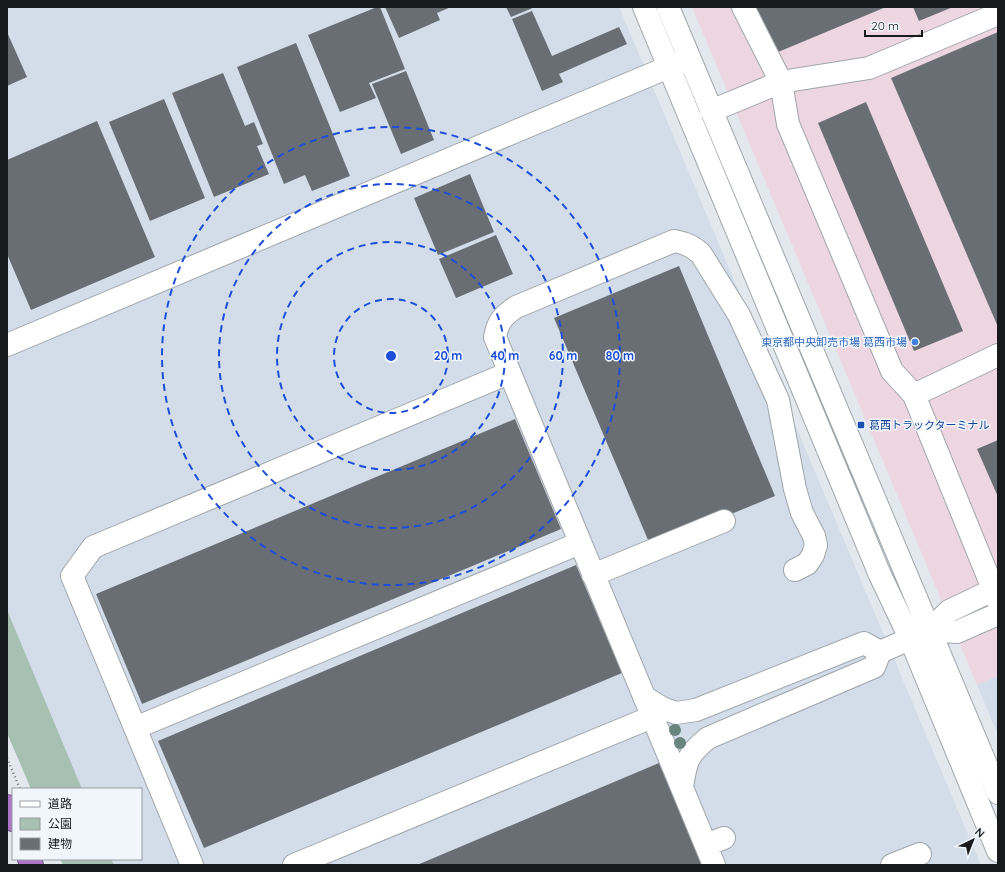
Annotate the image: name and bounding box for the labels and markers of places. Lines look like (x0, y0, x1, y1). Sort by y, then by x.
place label: 東京都中央卸売市場 葛西市場 (761, 335, 907, 349)
marker: 東京都中央卸売市場 葛西市場 (910, 337, 920, 347)
centre of rings (384, 349, 398, 363)
place label: 葛西トラックターミナル (869, 418, 990, 432)
marker: 葛西トラックターミナル (856, 420, 866, 430)

